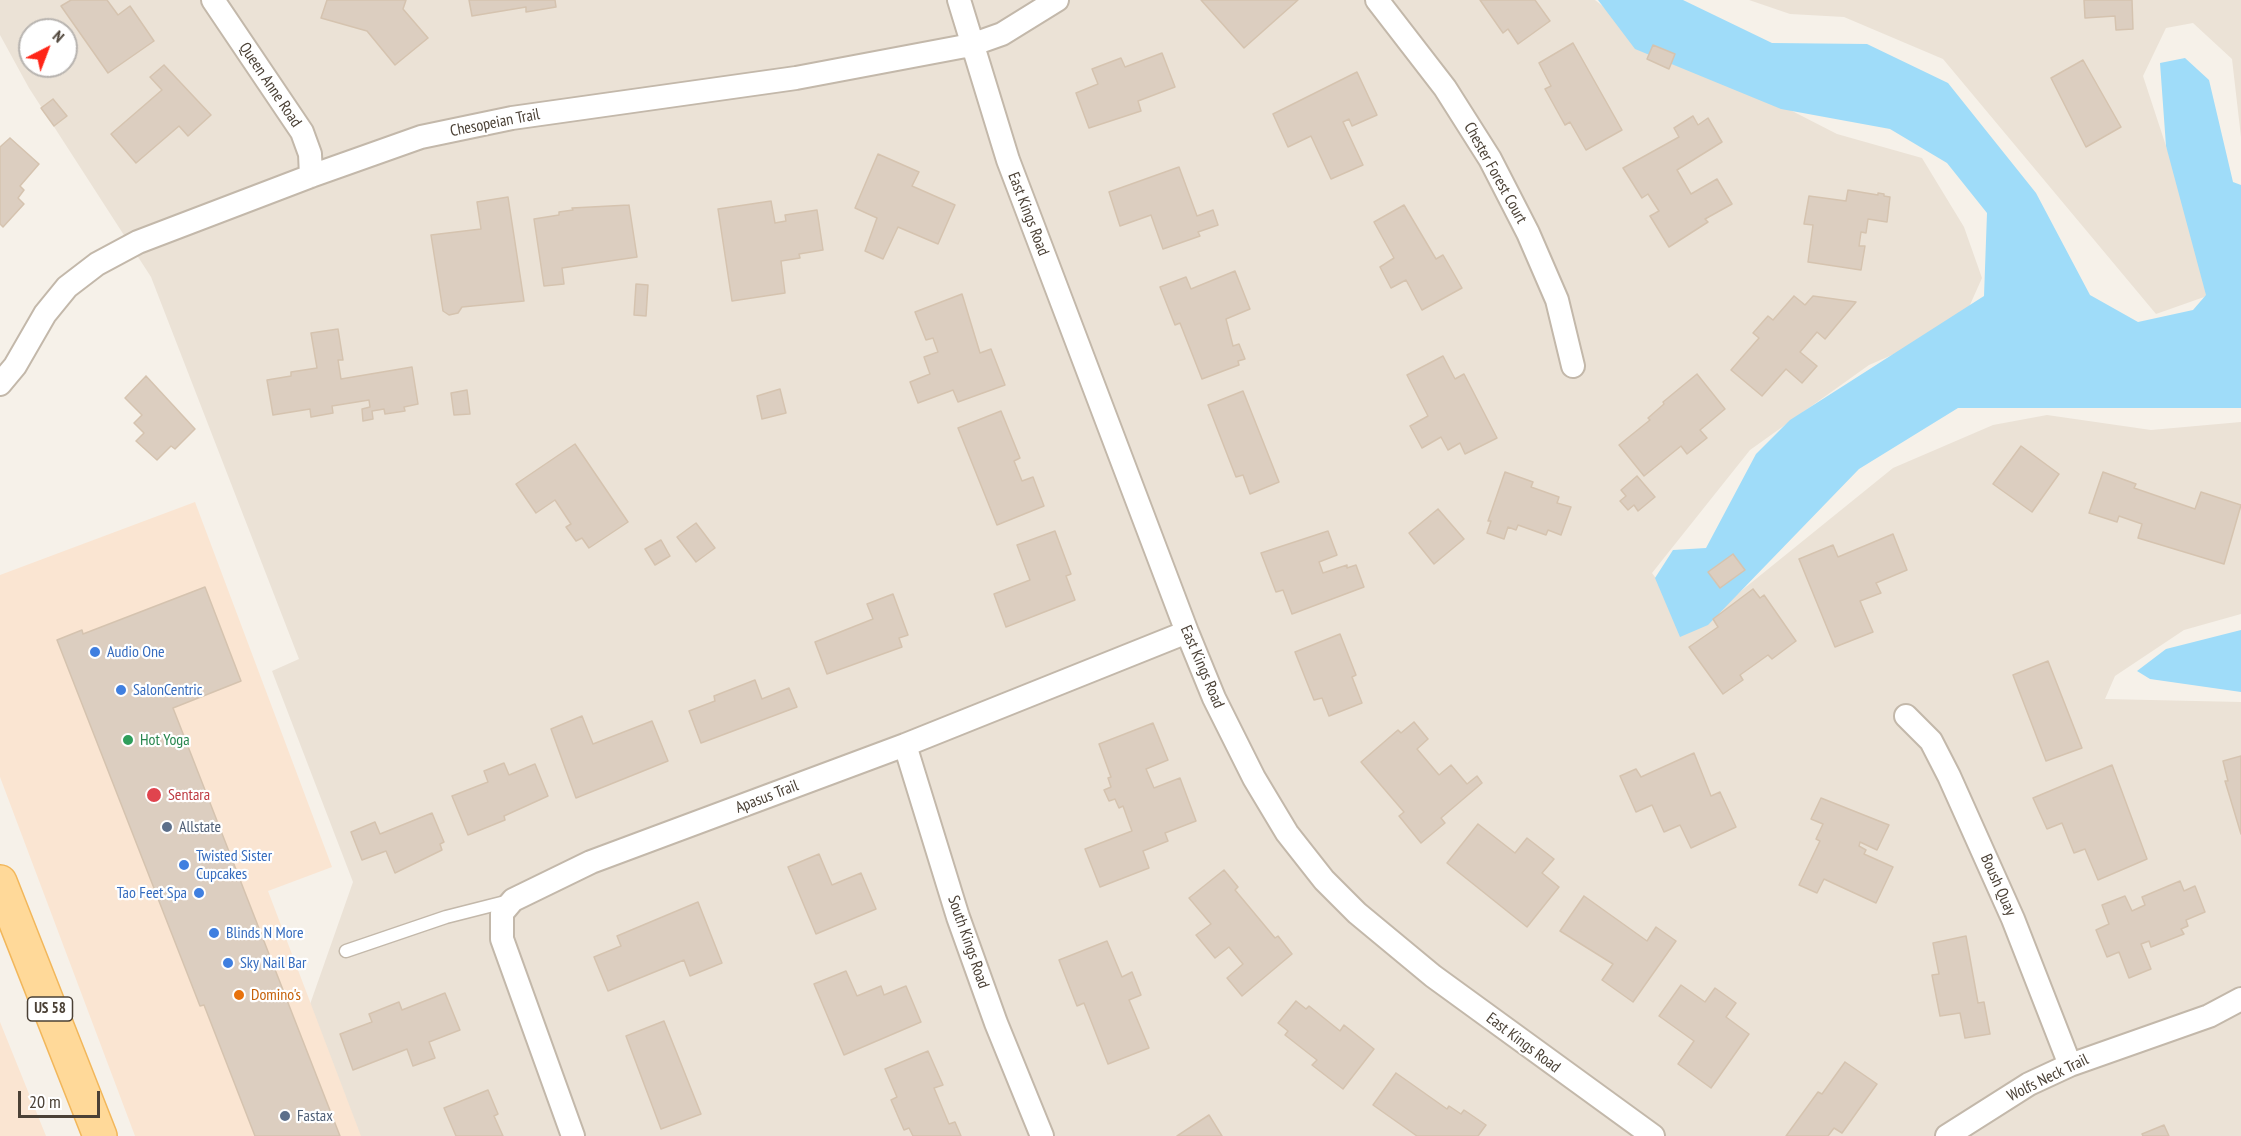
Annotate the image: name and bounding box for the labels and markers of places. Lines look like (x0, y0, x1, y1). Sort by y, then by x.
place label: Audio One (107, 642, 165, 662)
marker: Audio One (88, 645, 102, 659)
place label: SalonCentric (133, 680, 202, 700)
marker: SalonCentric (114, 683, 128, 697)
place label: Hot Yoga (140, 730, 190, 750)
marker: Hot Yoga (121, 733, 135, 747)
place label: Sentara (168, 785, 210, 805)
marker: Sentara (145, 786, 163, 804)
place label: Allstate (179, 817, 221, 837)
marker: Allstate (160, 820, 174, 834)
place label: Twisted Sister Cupcakes (196, 846, 272, 884)
marker: Twisted Sister Cupcakes (177, 858, 191, 872)
place label: Tao Feet Spa (117, 883, 187, 903)
marker: Tao Feet Spa (192, 886, 206, 900)
place label: Blinds N More (226, 923, 304, 943)
marker: Blinds N More (207, 926, 221, 940)
place label: Sky Nail Bar (240, 953, 306, 973)
marker: Sky Nail Bar (221, 956, 235, 970)
place label: Domino's (251, 985, 301, 1005)
marker: Domino's (232, 988, 246, 1002)
place label: Fastax (297, 1106, 333, 1126)
marker: Fastax (278, 1109, 292, 1123)

